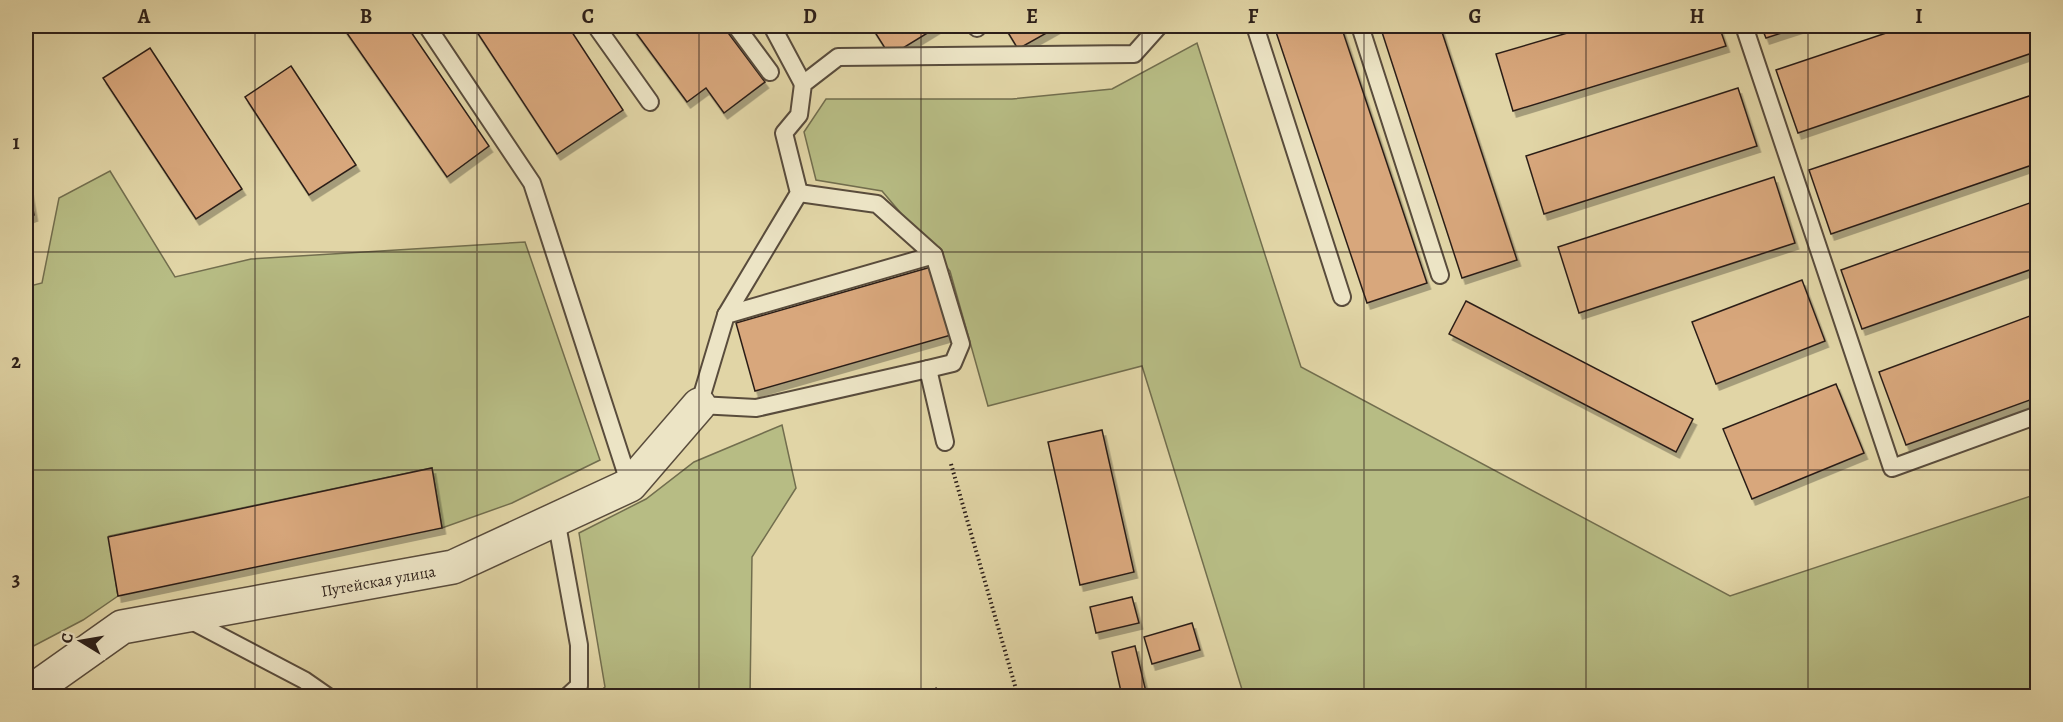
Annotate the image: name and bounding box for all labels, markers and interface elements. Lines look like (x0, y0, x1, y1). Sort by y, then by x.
text: A (137, 3, 151, 30)
text: B (360, 3, 372, 30)
text: C (582, 3, 594, 30)
text: D (803, 3, 817, 30)
text: E (1026, 3, 1038, 30)
text: F (1248, 3, 1259, 30)
text: G (1468, 3, 1482, 30)
text: H (1690, 3, 1705, 30)
text: I (1915, 3, 1923, 30)
text: 1 (12, 129, 20, 156)
text: 2 (11, 348, 21, 375)
street label: Путейская улица (319, 560, 438, 603)
text: 3 (12, 566, 20, 593)
north arrow (51, 611, 111, 671)
text: С (56, 631, 79, 645)

